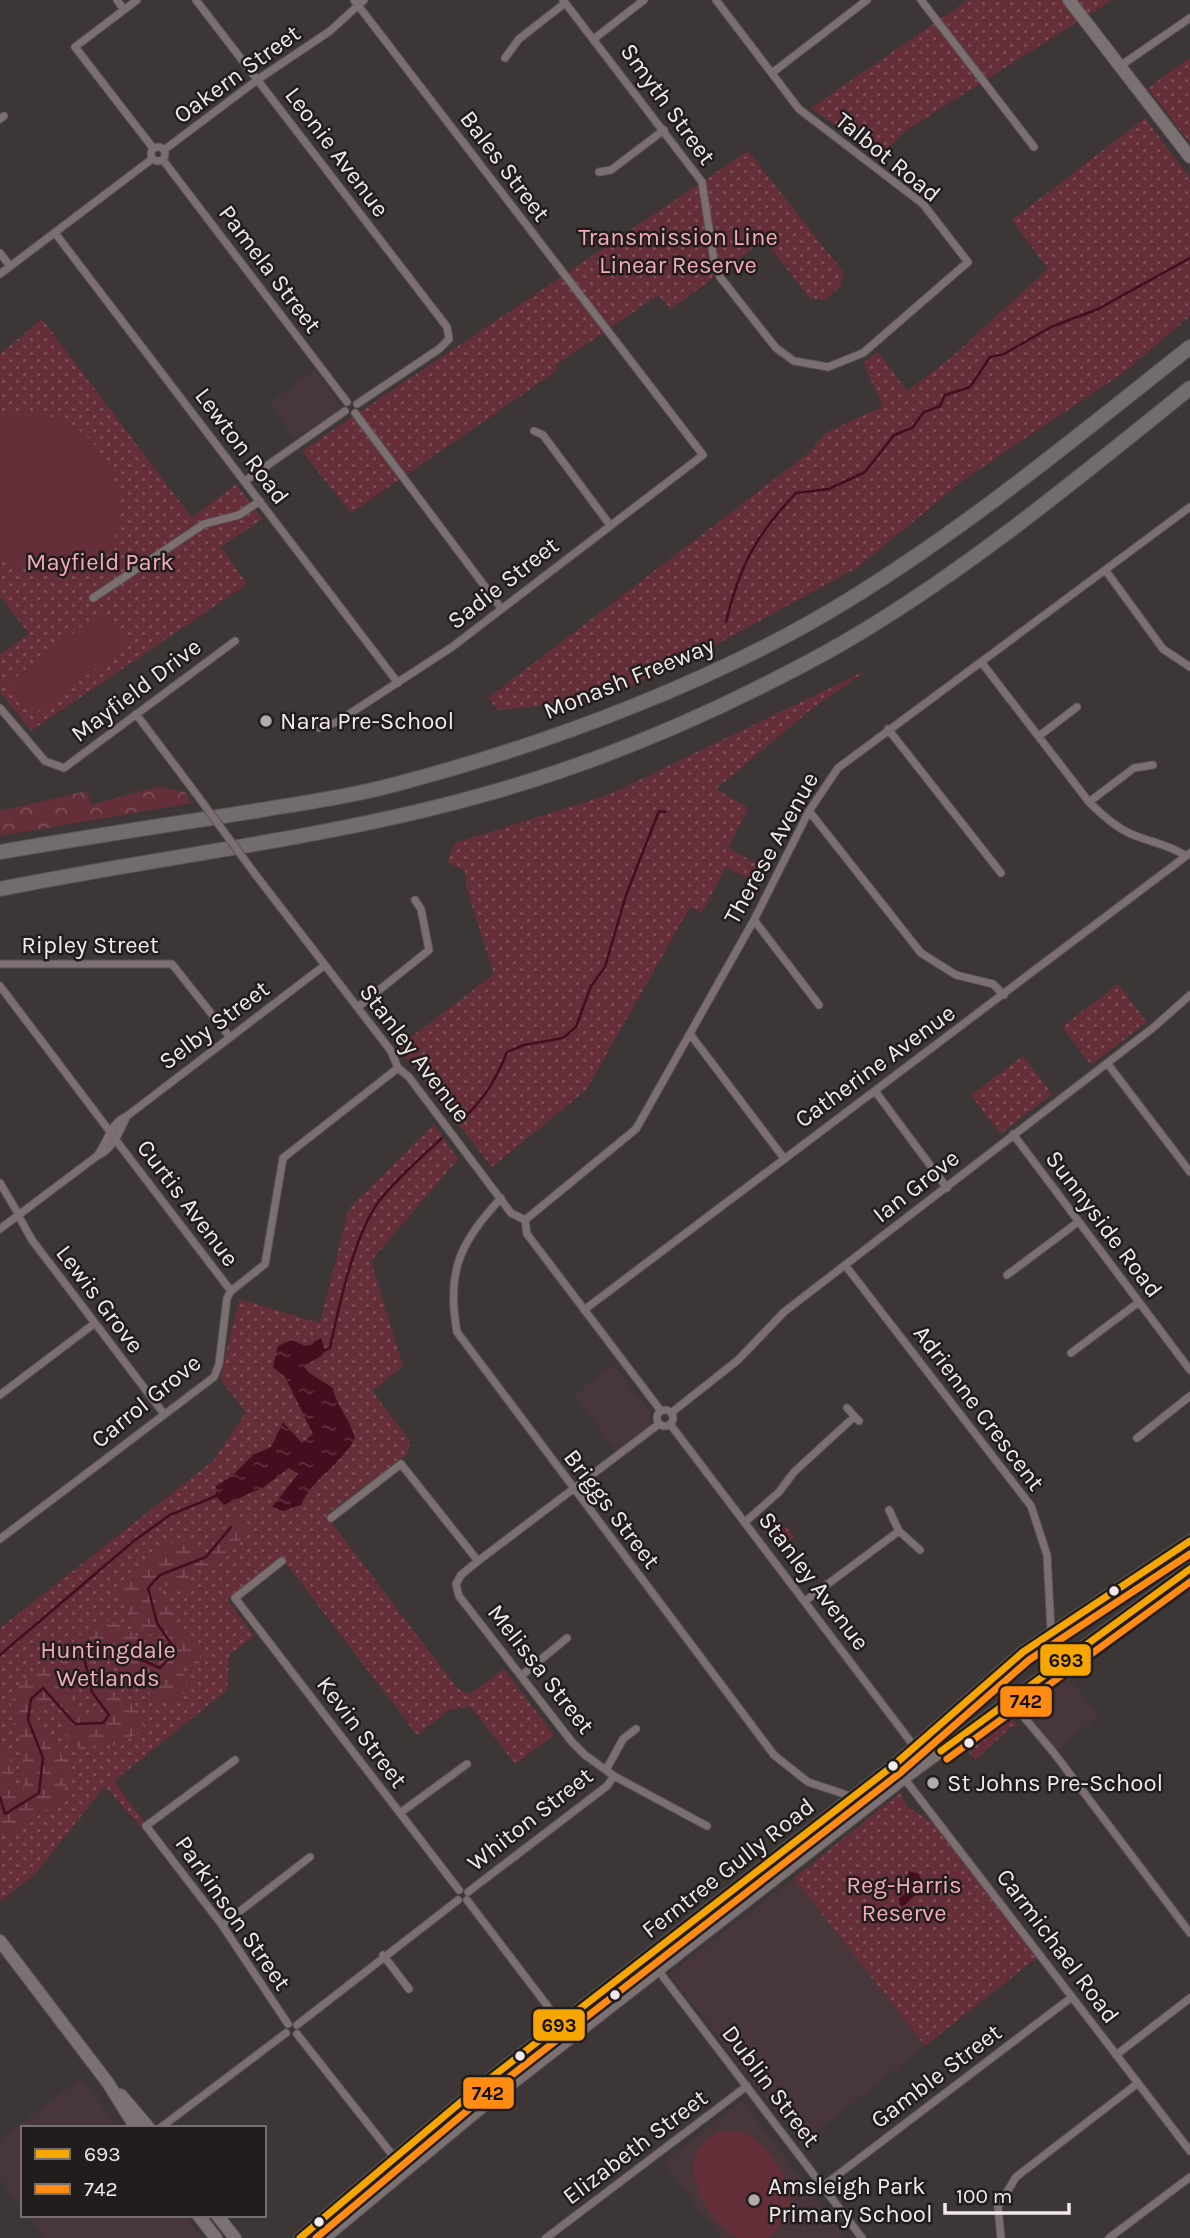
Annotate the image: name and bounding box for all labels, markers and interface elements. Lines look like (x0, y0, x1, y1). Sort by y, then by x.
street label: Oakern Street (168, 19, 306, 129)
street label: Smyth Street (615, 38, 721, 170)
street label: Leonie Avenue (279, 82, 395, 222)
street label: Bales Street (454, 105, 556, 227)
street label: Talbot Road (830, 106, 946, 208)
street label: Pamela Street (213, 200, 327, 338)
park label: Transmission Line Linear Reserve (578, 223, 778, 279)
street label: Lewton Road (189, 382, 295, 510)
street label: Sadie Street (442, 531, 564, 635)
park label: Mayfield Park (26, 548, 174, 576)
street label: Monash Freeway (540, 631, 718, 725)
street label: Mayfield Drive (66, 632, 206, 748)
place label: Nara Pre-School (280, 707, 454, 735)
marker: Nara Pre-School (258, 713, 274, 729)
street label: Therese Avenue (718, 767, 824, 929)
street label: Ripley Street (21, 931, 159, 959)
street label: Selby Street (153, 975, 275, 1075)
street label: Stanley Avenue (354, 978, 476, 1128)
street label: Catherine Avenue (789, 999, 961, 1133)
street label: Curtis Avenue (131, 1134, 245, 1272)
street label: Ian Grove (867, 1144, 965, 1228)
street label: Sunnyside Road (1040, 1145, 1168, 1303)
street label: Lewis Grove (50, 1239, 150, 1359)
street label: Adrienne Crescent (908, 1320, 1050, 1496)
street label: Carrol Grove (86, 1348, 206, 1454)
street label: Briggs Street (558, 1444, 666, 1574)
street label: Stanley Avenue (753, 1506, 875, 1656)
unlabelled marker (1107, 1584, 1121, 1598)
street label: Melissa Street (482, 1599, 600, 1739)
park label: Huntingdale Wetlands (40, 1636, 176, 1692)
line badge: 693 (1039, 1643, 1092, 1677)
text: 693 (1049, 1650, 1083, 1672)
street label: Kevin Street (311, 1671, 413, 1793)
line badge: 742 (999, 1685, 1053, 1718)
text: 742 (1010, 1691, 1042, 1713)
unlabelled marker (962, 1736, 976, 1750)
unlabelled marker (886, 1759, 900, 1773)
street label: Whiton Street (462, 1761, 598, 1877)
place label: St Johns Pre-School (947, 1769, 1163, 1797)
marker: St Johns Pre-School (925, 1775, 941, 1791)
street label: Ferntree Gully Road (636, 1792, 820, 1944)
street label: Parkinson Street (169, 1830, 297, 1996)
street label: Carmichael Road (991, 1863, 1125, 2029)
park label: Reg-Harris Reserve (846, 1871, 962, 1927)
unlabelled marker (608, 1988, 622, 2002)
line badge: 693 (532, 2008, 586, 2042)
text: 693 (542, 2015, 576, 2037)
street label: Gamble Street (865, 2018, 1007, 2134)
street label: Dublin Street (716, 2020, 826, 2152)
unlabelled marker (513, 2049, 527, 2063)
line badge: 742 (462, 2076, 515, 2110)
text: 742 (472, 2083, 504, 2105)
street label: Elizabeth Street (557, 2084, 713, 2210)
legend (21, 2126, 266, 2217)
text: 693 (84, 2142, 121, 2166)
place label: Amsleigh Park Primary School (768, 2172, 933, 2228)
scale bar (945, 2172, 1069, 2216)
text: 742 (84, 2177, 118, 2201)
text: 100 m (956, 2184, 1013, 2208)
marker: Amsleigh Park Primary School (746, 2192, 762, 2208)
unlabelled marker (312, 2215, 326, 2229)

